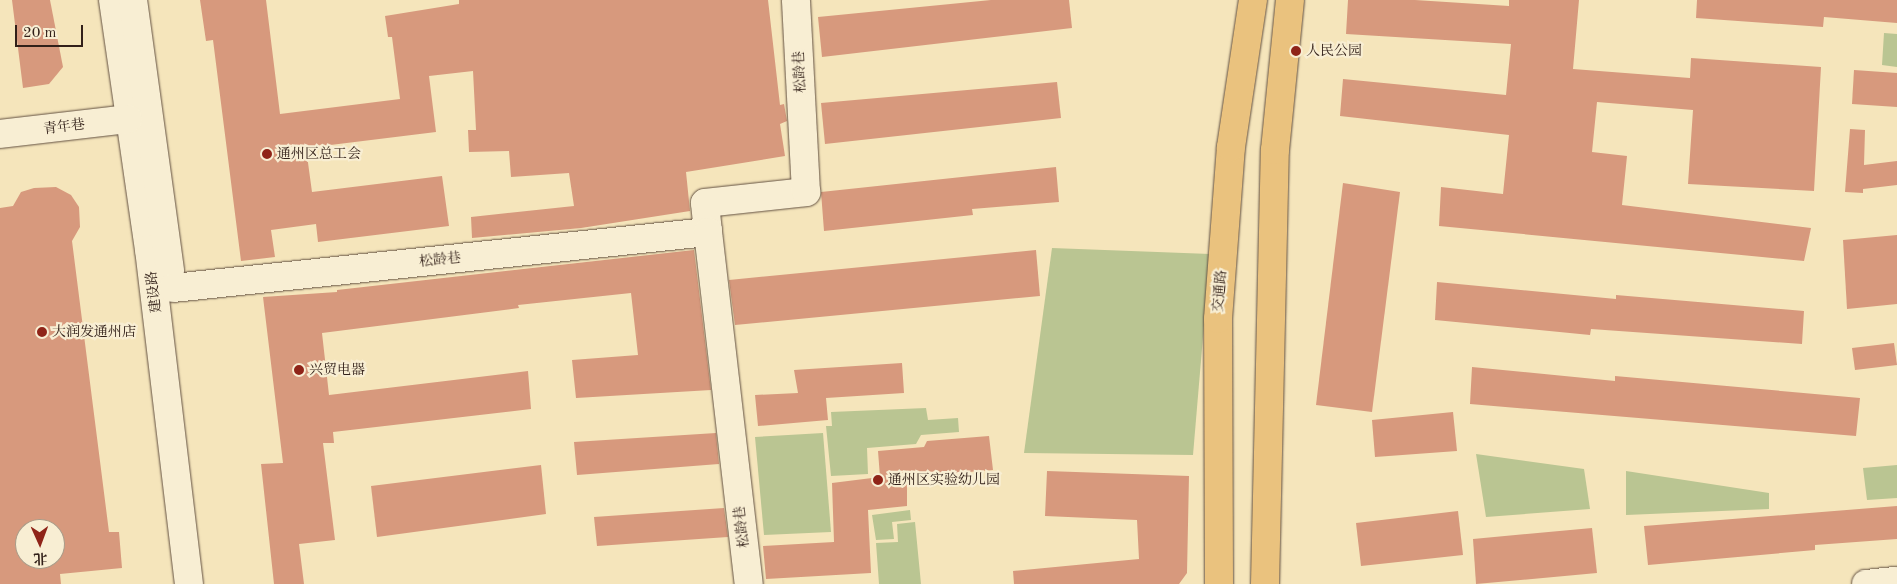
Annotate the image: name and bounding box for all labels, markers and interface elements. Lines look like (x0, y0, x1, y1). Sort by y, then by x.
scale bar (18, 15, 85, 47)
text: 20 m (23, 26, 57, 41)
place label: 人民公园 (1306, 43, 1362, 59)
marker: 人民公园 (1290, 45, 1302, 57)
street label: 松龄巷 (791, 51, 809, 93)
street label: 青年巷 (42, 116, 86, 138)
place label: 通州区总工会 (277, 146, 361, 162)
marker: 通州区总工会 (261, 148, 273, 160)
street label: 松龄巷 (418, 249, 462, 271)
street label: 交通路 (1210, 269, 1230, 313)
street label: 建设路 (143, 270, 165, 314)
place label: 大润发通州店 (52, 324, 136, 340)
marker: 大润发通州店 (36, 326, 48, 338)
place label: 兴贸电器 (309, 362, 365, 378)
marker: 兴贸电器 (293, 364, 305, 376)
place label: 通州区实验幼儿园 (888, 472, 1000, 488)
marker: 通州区实验幼儿园 (872, 474, 884, 486)
street label: 松龄巷 (731, 505, 753, 549)
north arrow (15, 519, 65, 569)
text: 北 (33, 551, 48, 565)

